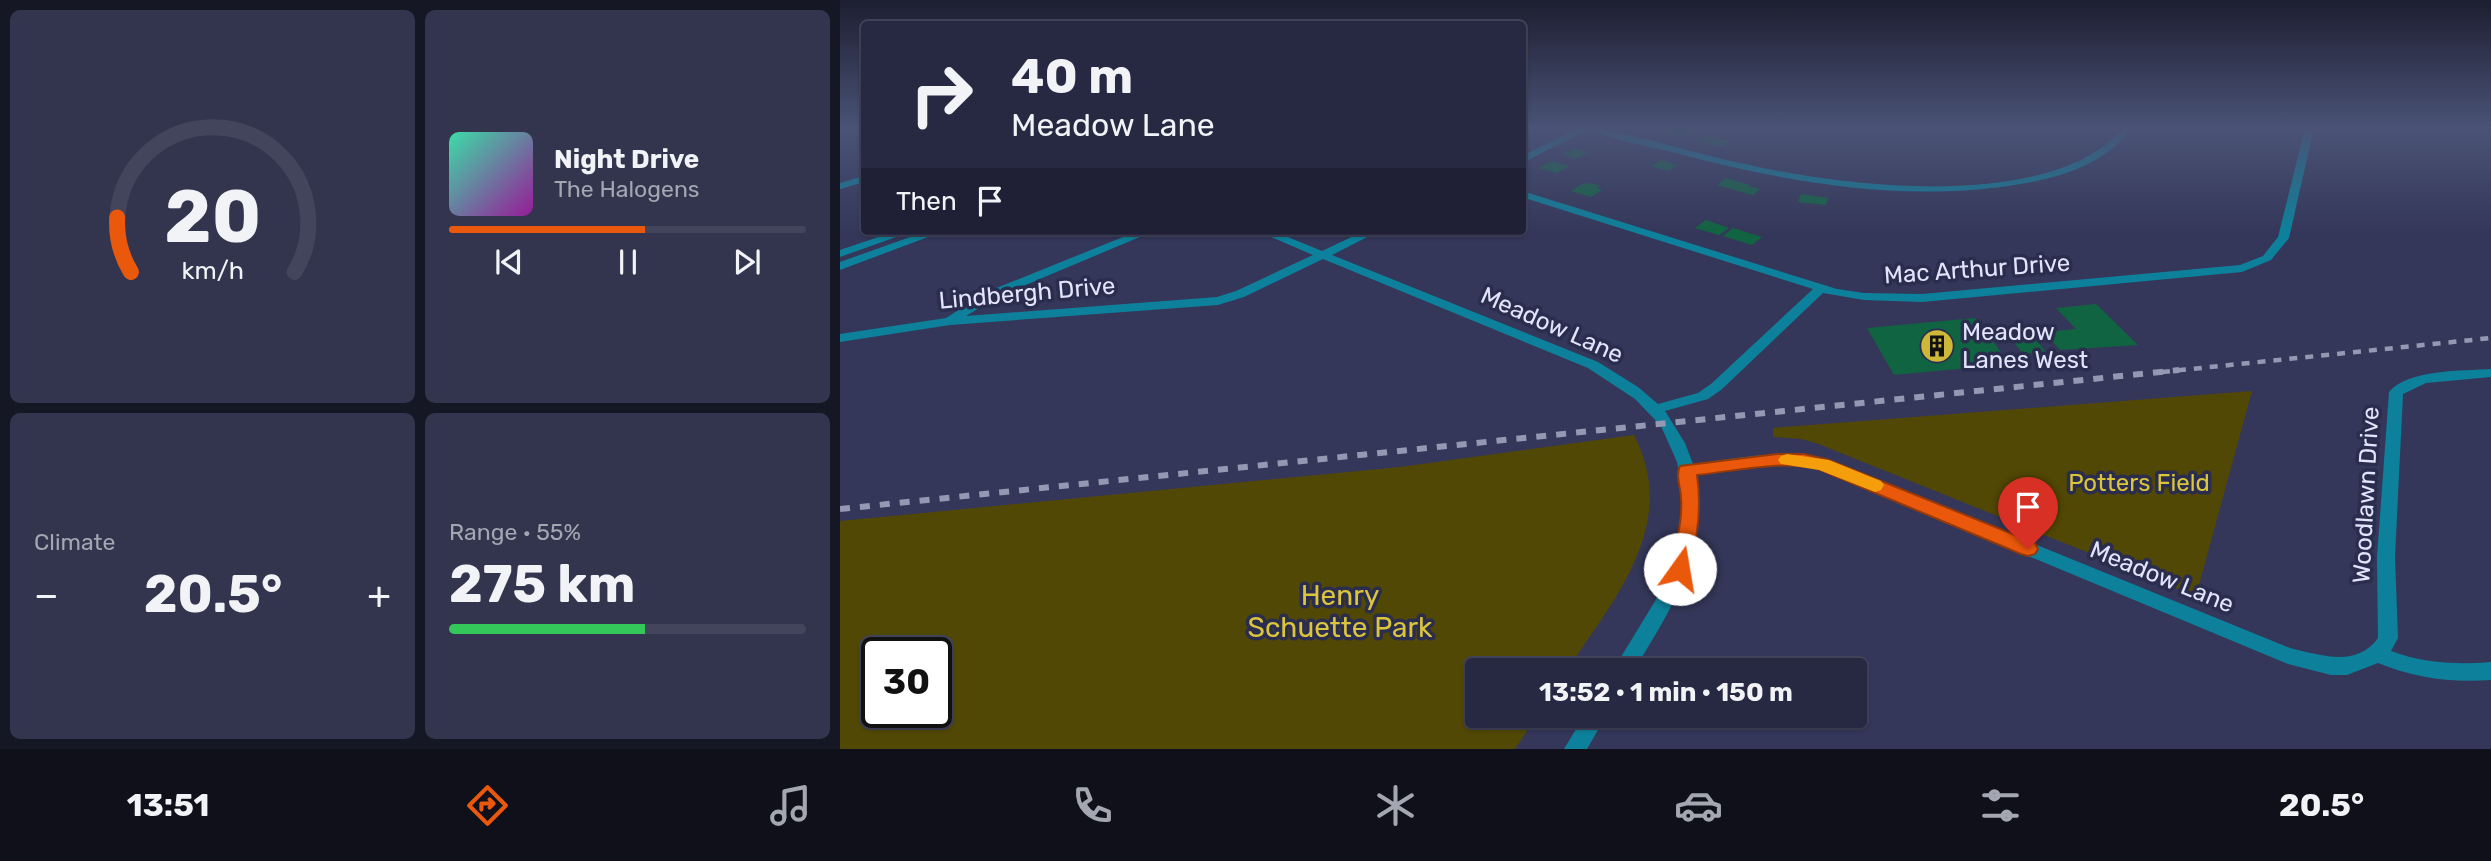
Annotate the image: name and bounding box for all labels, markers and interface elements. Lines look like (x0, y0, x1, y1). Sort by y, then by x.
text: 40 m (1011, 47, 1133, 105)
icon: right (896, 49, 987, 140)
text: Meadow Lane (1011, 106, 1215, 144)
text: Night Drive (554, 144, 699, 175)
text: 20 (164, 175, 261, 261)
text: The Halogens (554, 175, 700, 203)
icon: arrive (971, 182, 1009, 220)
text: Then (896, 186, 957, 217)
icon: previous (490, 243, 528, 281)
icon: pause (609, 243, 647, 281)
icon: next (728, 243, 766, 281)
street label: Mac Arthur Drive (1883, 249, 2071, 289)
text: km/h (181, 256, 244, 285)
street label: Lindbergh Drive (937, 271, 1117, 315)
street label: Meadow Lane (1477, 281, 1627, 369)
place label: Meadow Lanes West (1962, 318, 2088, 374)
building icon: Meadow Lanes West (1918, 327, 1956, 365)
street label: Woodlawn Drive (2347, 406, 2385, 584)
park label: Potters Field (2068, 469, 2210, 497)
pin (1998, 477, 2058, 549)
icon: arrive (2009, 488, 2047, 526)
text: Range · 55% (449, 518, 581, 546)
text: Climate (34, 528, 115, 556)
position arrow (1643, 532, 1717, 606)
street label: Meadow Lane (2086, 535, 2238, 619)
text: 275 km (449, 553, 635, 615)
text: 20.5° (144, 563, 282, 625)
text: − (34, 572, 59, 618)
text: + (367, 572, 391, 618)
park label: Henry Schuette Park (1247, 579, 1433, 644)
speed limit sign: 30 (861, 637, 952, 728)
text: 13:52 · 1 min · 150 m (1539, 677, 1793, 708)
icon: directions (463, 781, 512, 830)
icon: music (766, 781, 815, 830)
icon: phone (1068, 781, 1117, 830)
icon: climate (1371, 781, 1420, 830)
icon: car (1674, 781, 1723, 830)
icon: filters (1976, 781, 2025, 830)
text: 13:51 (127, 786, 210, 824)
text: 20.5° (2279, 786, 2364, 824)

